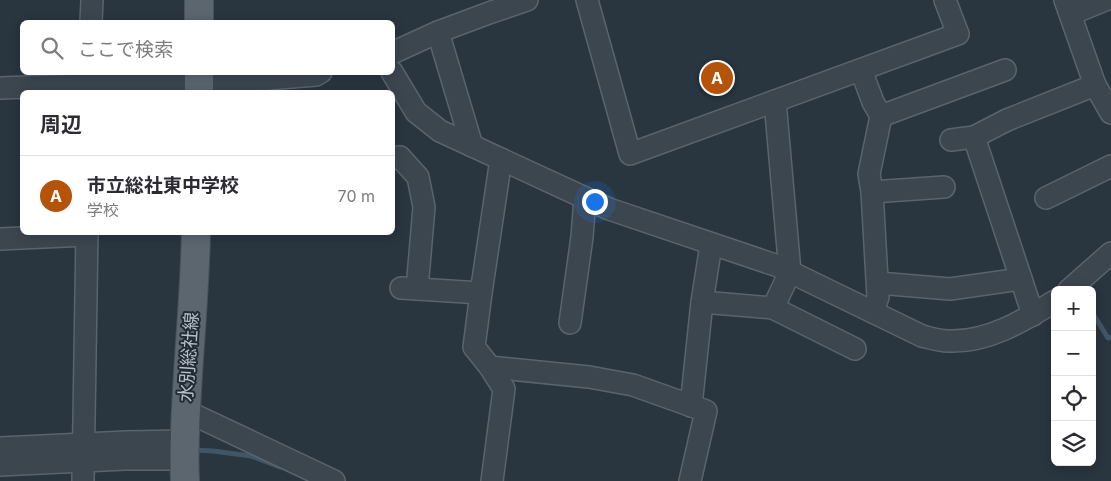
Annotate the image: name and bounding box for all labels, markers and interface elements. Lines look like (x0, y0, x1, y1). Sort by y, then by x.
search box (20, 20, 395, 75)
icon: search (38, 34, 66, 62)
text: ここで検索 (78, 38, 173, 61)
pin: A (701, 59, 733, 97)
text: 周辺 (40, 112, 82, 137)
text: 市立総社東中学校 (87, 174, 239, 197)
text: A (50, 186, 62, 206)
text: 70 m (338, 186, 375, 206)
your location (582, 189, 608, 215)
text: 学校 (87, 200, 119, 220)
map controls (1051, 286, 1096, 466)
button: + (1051, 286, 1096, 331)
street label: 水別総社線 (175, 311, 202, 403)
button: − (1051, 331, 1096, 376)
button: locate (1051, 376, 1096, 421)
button: layers (1051, 421, 1096, 466)

